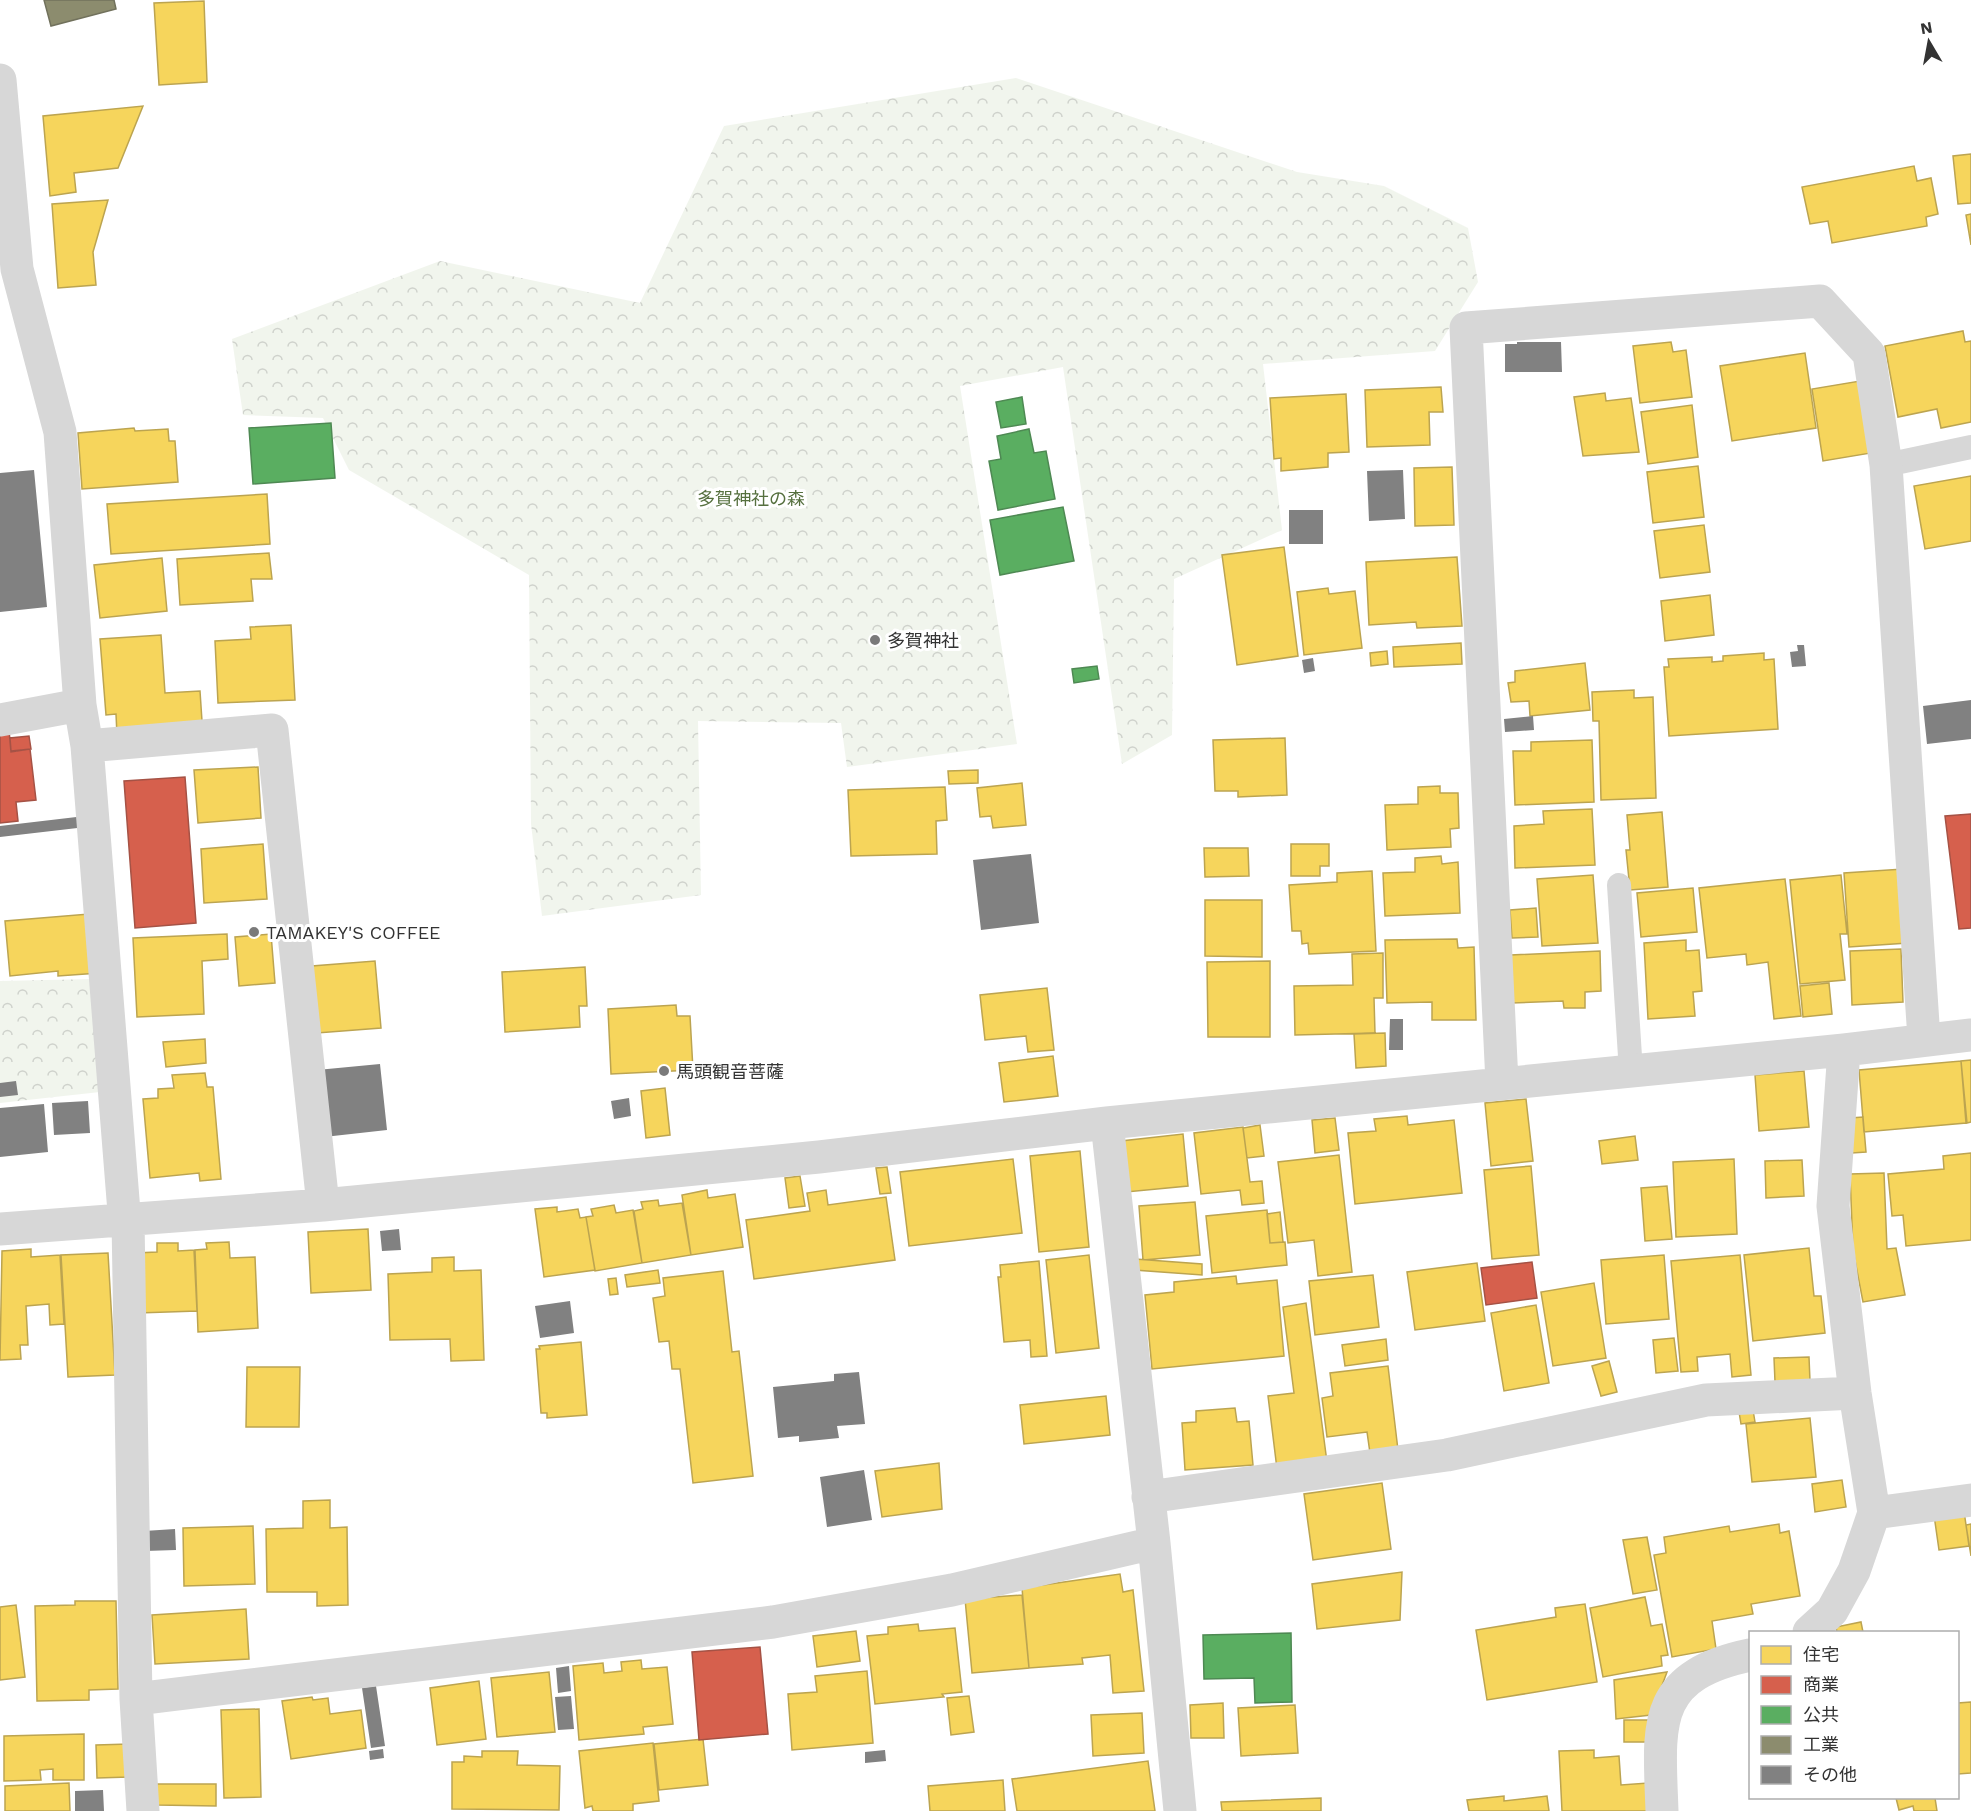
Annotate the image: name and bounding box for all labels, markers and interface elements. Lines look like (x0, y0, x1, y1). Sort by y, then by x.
north arrow (1899, 12, 1959, 72)
text: N (1919, 17, 1934, 38)
park label: 多賀神社の森 (697, 488, 805, 509)
place label: 多賀神社 (887, 630, 959, 651)
marker: 多賀神社 (868, 633, 882, 647)
place label: TAMAKEY'S COFFEE (266, 922, 441, 943)
marker: TAMAKEY'S COFFEE (247, 925, 261, 939)
place label: 馬頭観音菩薩 (676, 1061, 784, 1082)
marker: 馬頭観音菩薩 (657, 1064, 671, 1078)
legend (1749, 1631, 1959, 1799)
text: 住宅 (1803, 1644, 1839, 1665)
text: 商業 (1803, 1674, 1839, 1695)
text: 公共 (1803, 1704, 1839, 1725)
text: 工業 (1803, 1734, 1839, 1755)
text: その他 (1803, 1764, 1857, 1785)

